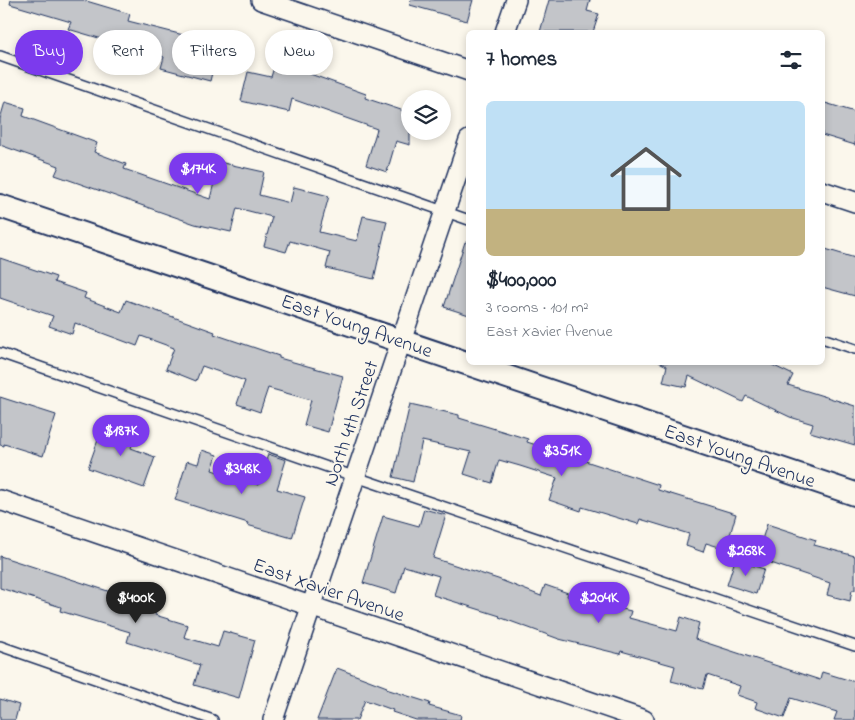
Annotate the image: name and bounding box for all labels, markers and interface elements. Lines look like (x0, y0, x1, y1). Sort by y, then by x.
chip: Buy (15, 30, 83, 75)
chip: Rent (93, 30, 162, 75)
chip: Filters (172, 30, 255, 75)
chip: New (265, 30, 333, 75)
text: 7 homes (486, 45, 557, 75)
icon: filters (777, 46, 805, 74)
map controls (401, 90, 451, 140)
button: layers (401, 90, 451, 140)
icon: home (601, 134, 691, 224)
pin: $174K (163, 152, 233, 195)
text: $174K (180, 157, 216, 181)
text: $400,000 (486, 266, 556, 296)
street label: East Young Avenue (276, 288, 436, 368)
text: 3 rooms · 101 m² (486, 296, 588, 320)
text: East Xavier Avenue (486, 320, 613, 344)
street label: North 4th Street (317, 357, 388, 491)
pin: $187K (86, 414, 156, 457)
street label: East Young Avenue (659, 418, 819, 498)
text: $187K (103, 419, 139, 443)
pin: $351K (527, 434, 597, 477)
text: $351K (543, 439, 581, 463)
pin: $348K (207, 452, 277, 495)
text: $348K (224, 457, 260, 481)
pin: $268K (711, 534, 781, 577)
text: $268K (727, 539, 765, 563)
street label: East Xavier Avenue (249, 552, 408, 631)
pin: $400K (101, 582, 171, 624)
pin: $204K (564, 582, 634, 624)
text: $400K (117, 586, 155, 610)
text: $204K (580, 586, 618, 610)

